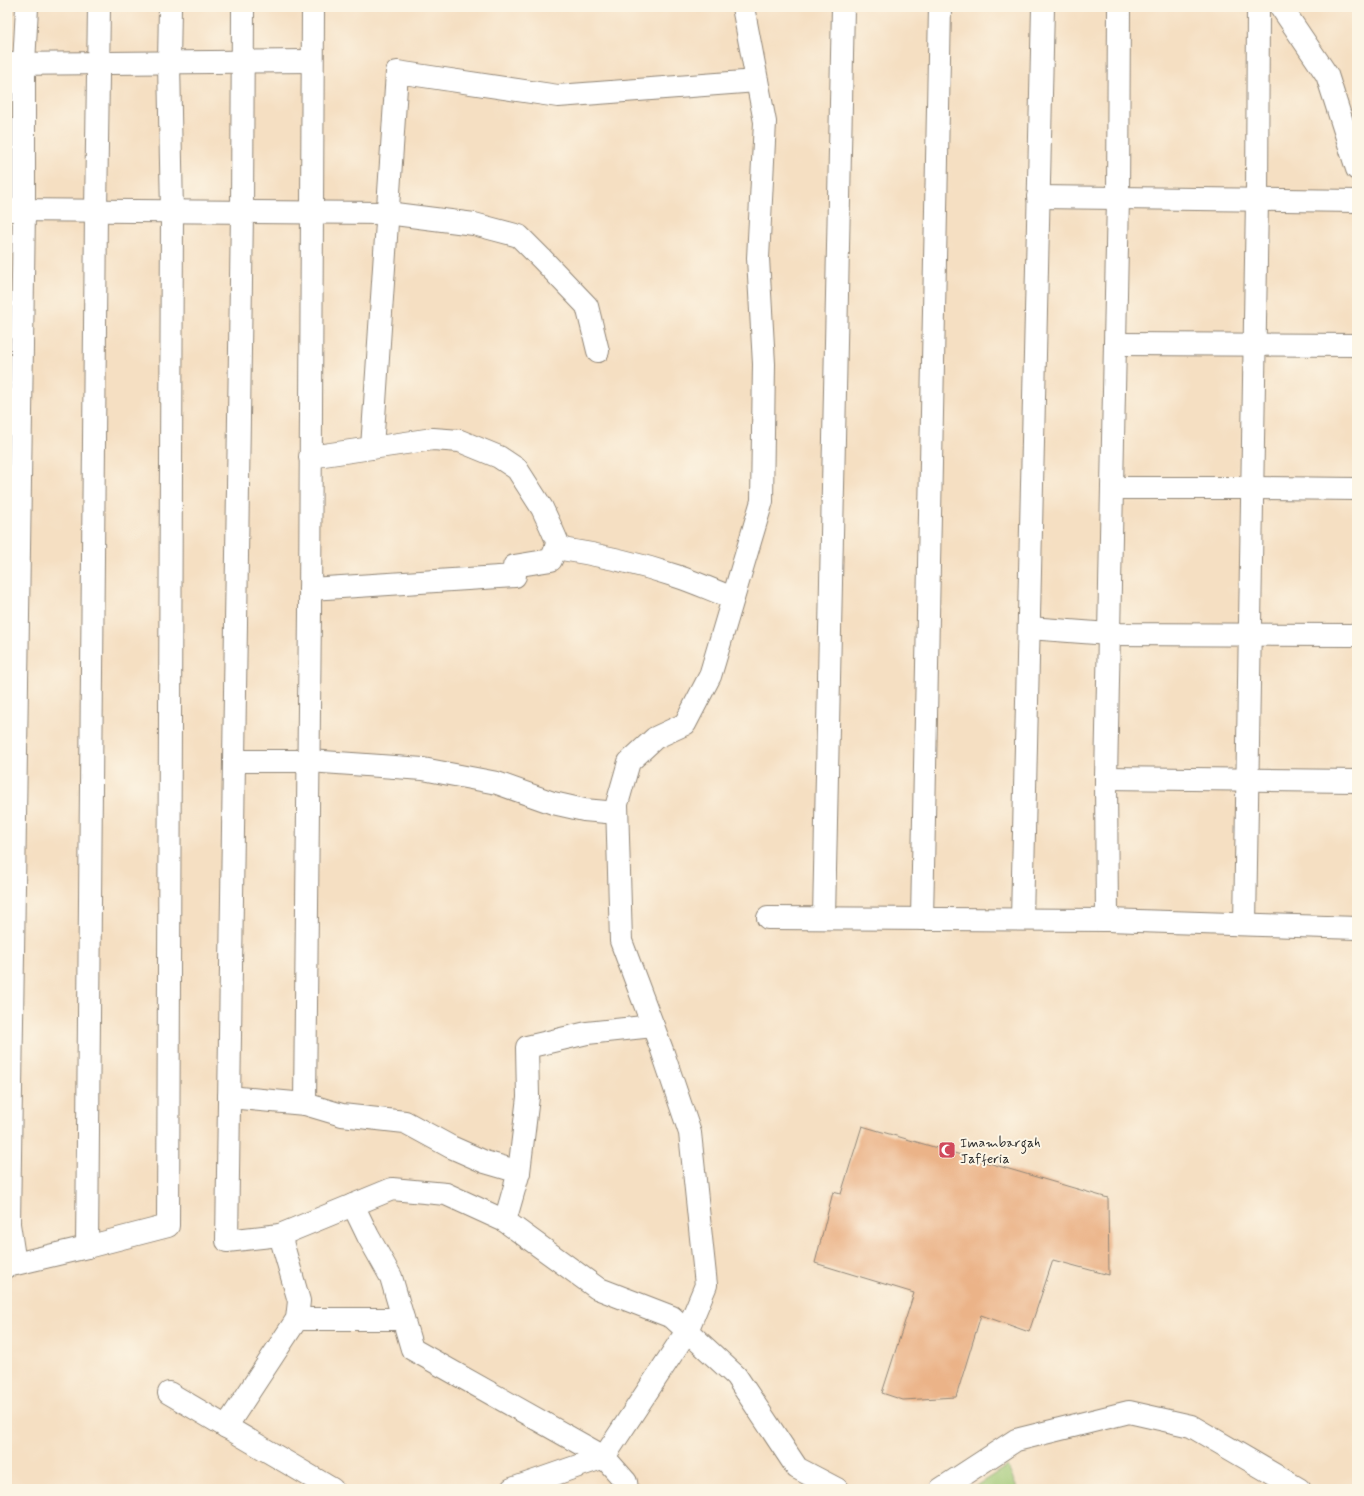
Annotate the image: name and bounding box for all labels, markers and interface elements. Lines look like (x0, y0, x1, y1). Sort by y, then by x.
place label: Imambargah Jafferia (960, 1134, 1041, 1168)
mosque icon: Imambargah Jafferia (937, 1140, 957, 1160)

